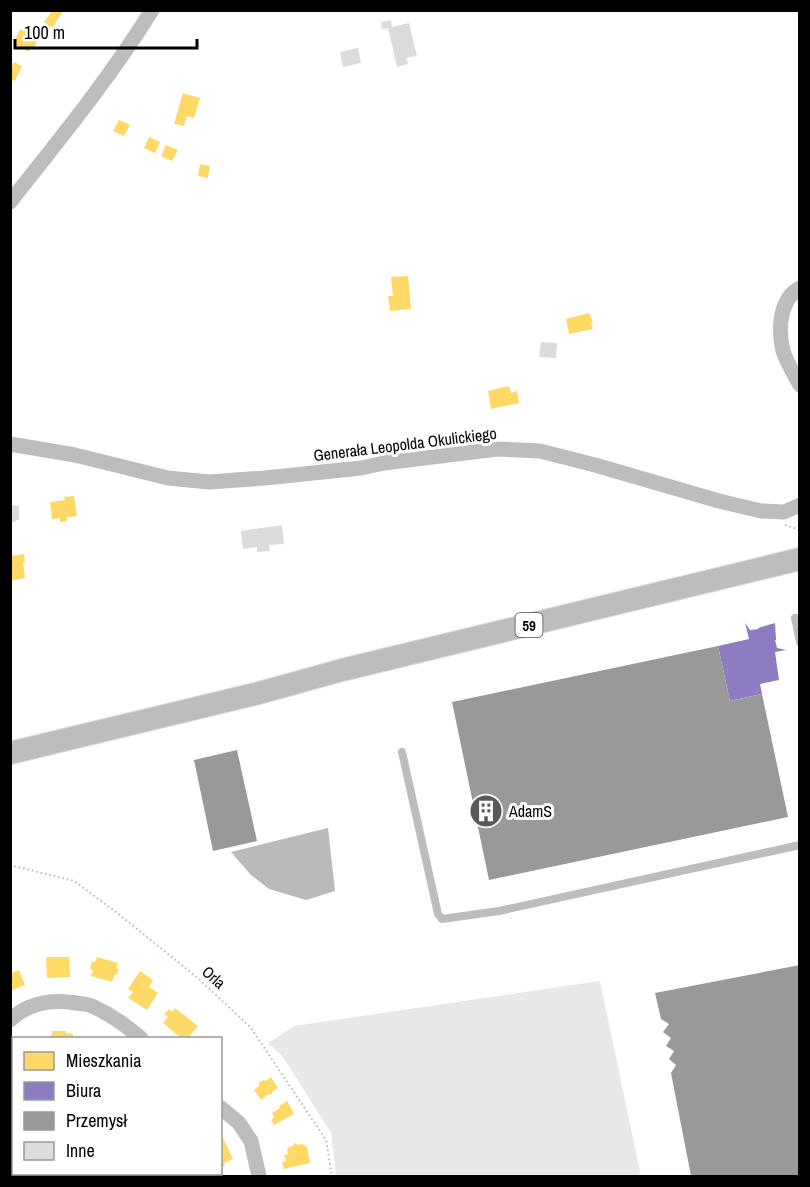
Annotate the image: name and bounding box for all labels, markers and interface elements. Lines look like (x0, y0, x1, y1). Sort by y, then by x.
scale bar (15, 12, 196, 50)
text: 100 m (24, 20, 65, 45)
street label: Generała Leopolda Okulickiego (312, 422, 498, 466)
road number: 59 (516, 613, 542, 637)
building icon: AdamS (468, 793, 504, 829)
place label: AdamS (508, 800, 552, 822)
street label: Orla (197, 961, 231, 994)
legend (12, 1037, 222, 1175)
text: Mieszkania (66, 1048, 141, 1073)
text: Biura (66, 1078, 101, 1103)
text: Przemysł (66, 1108, 127, 1133)
text: Inne (66, 1138, 95, 1163)

